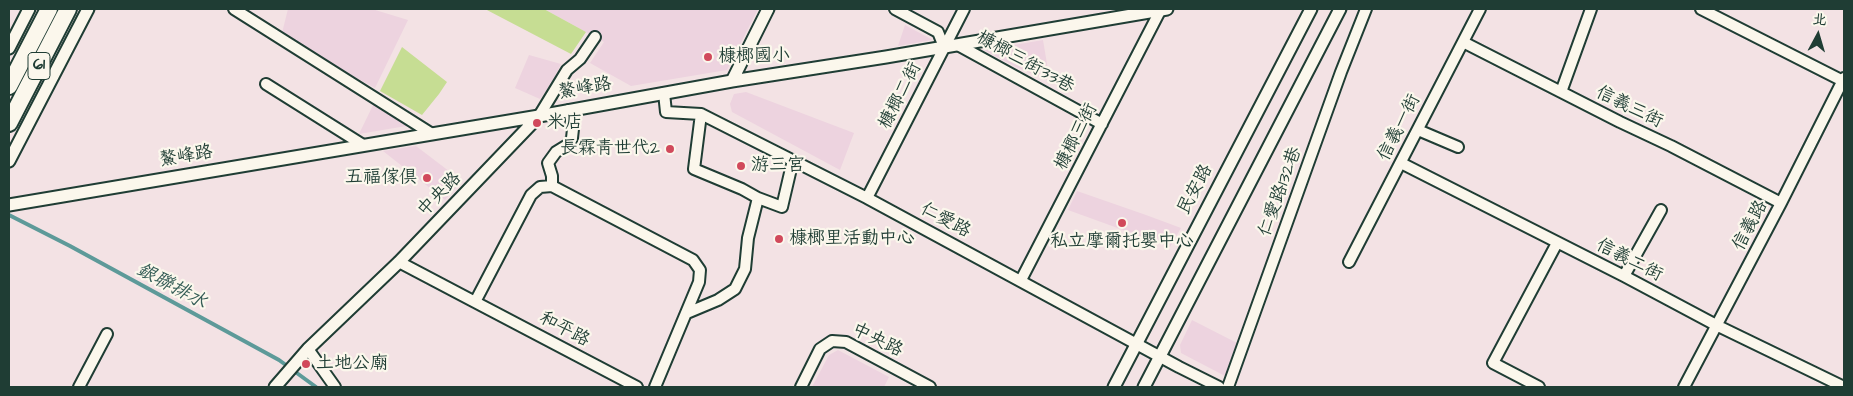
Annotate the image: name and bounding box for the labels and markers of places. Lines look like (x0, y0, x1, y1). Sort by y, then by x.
place label: 槺榔國小 (718, 46, 790, 68)
marker: 槺榔國小 (702, 51, 714, 63)
place label: 米店 (547, 112, 583, 134)
marker: 米店 (531, 117, 543, 129)
place label: 長霖青世代2 (560, 138, 660, 160)
marker: 長霖青世代2 (664, 143, 676, 155)
place label: 游三宮 (751, 155, 805, 177)
marker: 游三宮 (735, 160, 747, 172)
place label: 五福傢俱 (345, 167, 417, 189)
marker: 五福傢俱 (421, 172, 433, 184)
marker: 私立摩爾托嬰中心 (1116, 217, 1128, 229)
place label: 槺榔里活動中心 (789, 228, 915, 250)
place label: 私立摩爾托嬰中心 (1050, 231, 1194, 253)
marker: 槺榔里活動中心 (773, 233, 785, 245)
place label: 土地公廟 (316, 353, 388, 375)
marker: 土地公廟 (300, 358, 312, 370)

